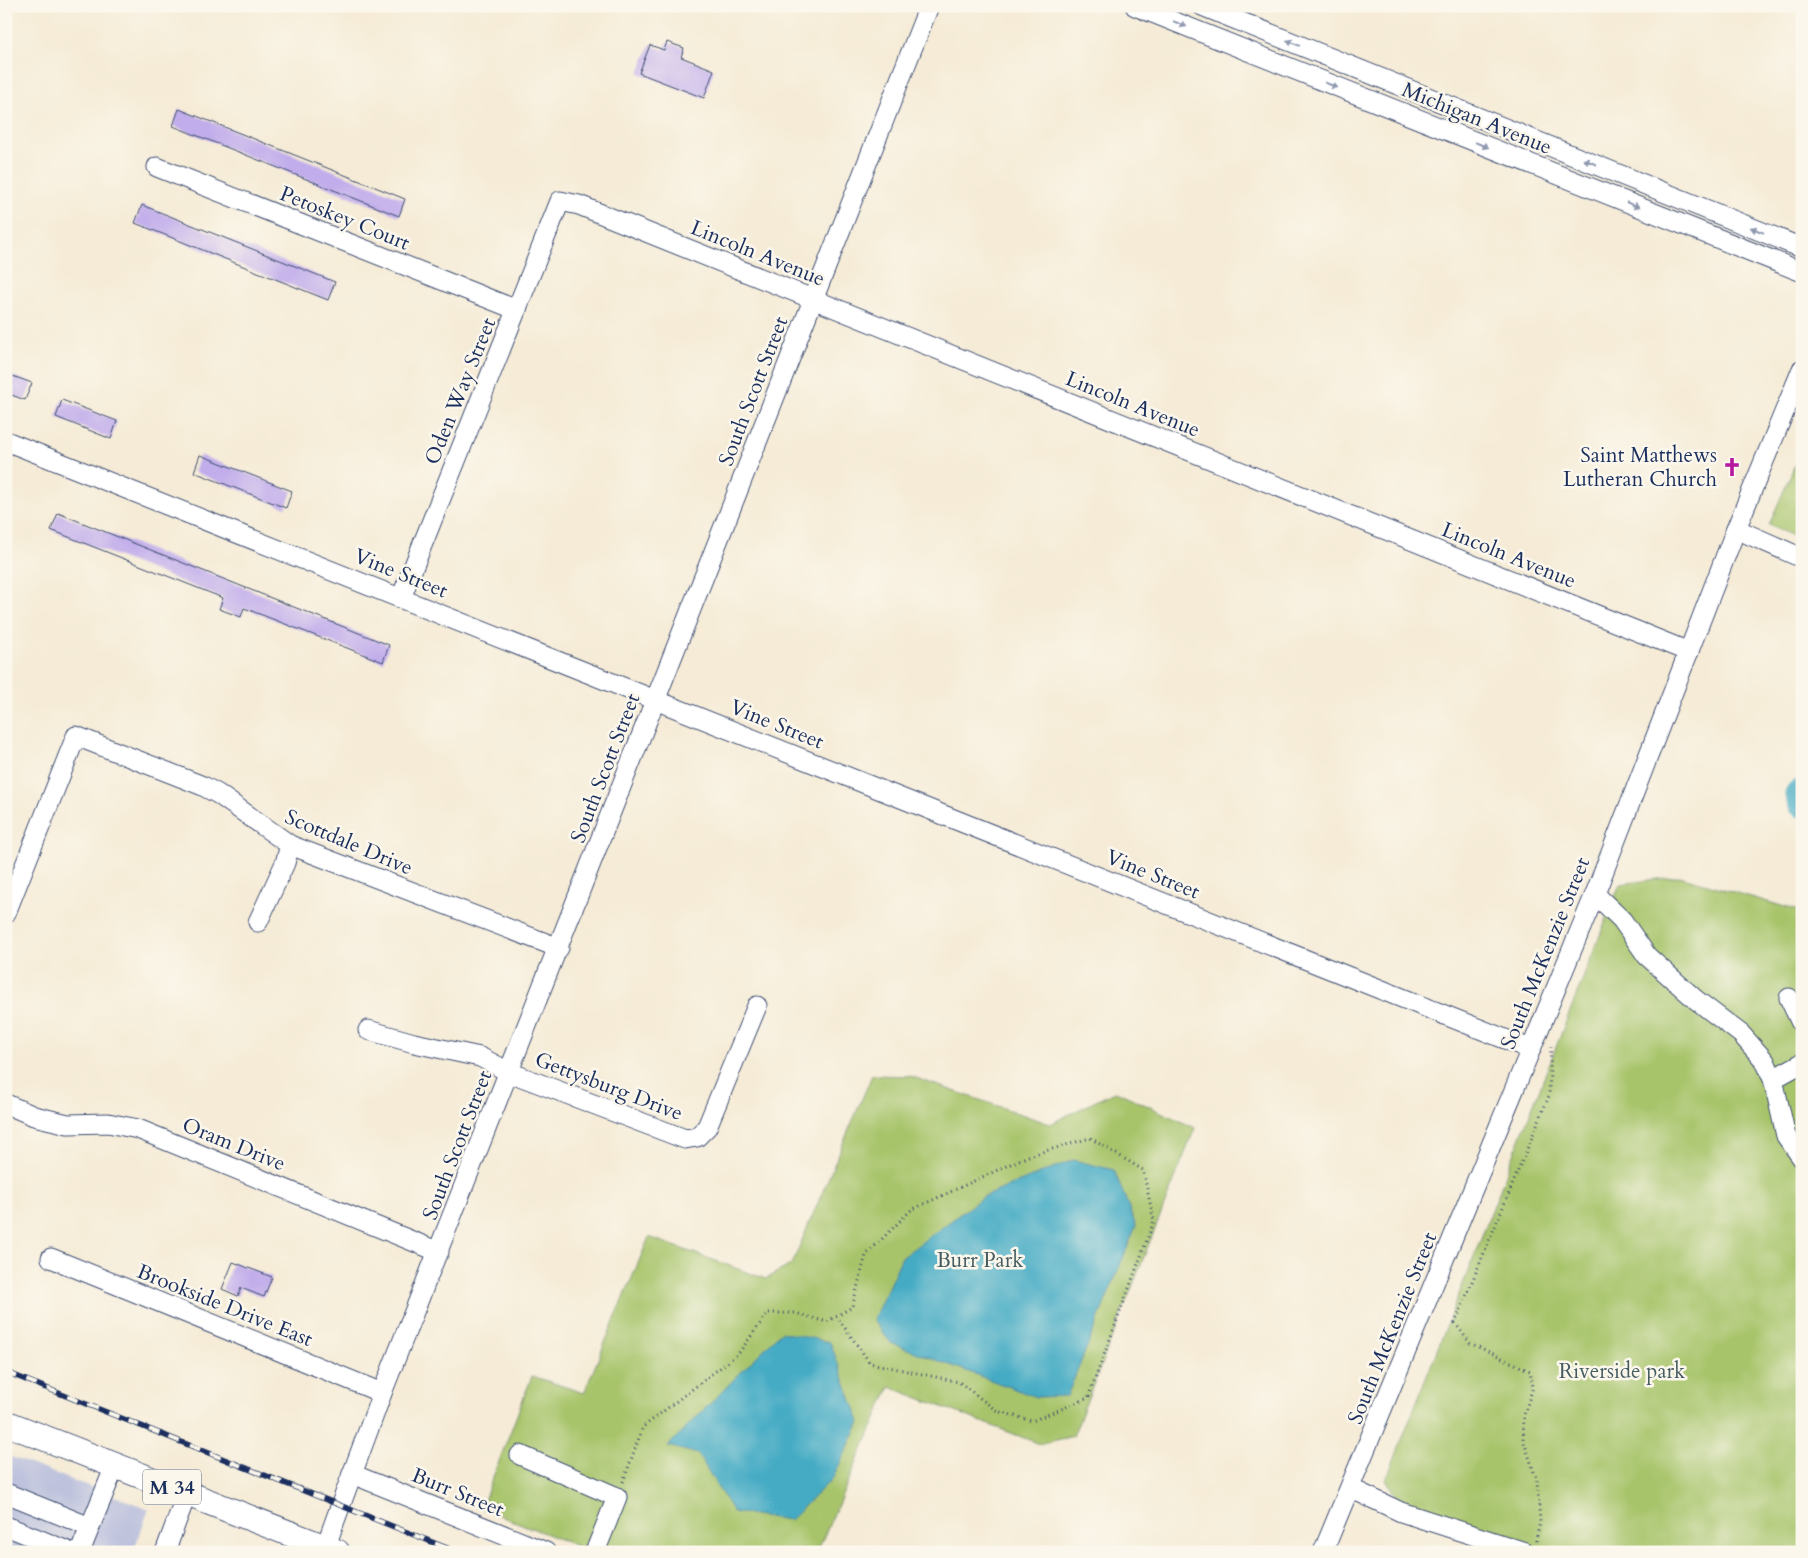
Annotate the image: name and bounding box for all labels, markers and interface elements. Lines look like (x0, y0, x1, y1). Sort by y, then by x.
one-way arrow (1173, 21, 1187, 29)
one-way arrow (1286, 38, 1300, 46)
street label: Michigan Avenue (1398, 75, 1556, 162)
one-way arrow (1324, 81, 1338, 89)
one-way arrow (1475, 141, 1490, 149)
one-way arrow (1582, 158, 1597, 166)
street label: Petoskey Court (276, 179, 414, 258)
one-way arrow (1626, 201, 1641, 209)
street label: Lincoln Avenue (686, 213, 829, 294)
one-way arrow (1749, 225, 1764, 233)
street label: South Scott Street (712, 312, 795, 470)
street label: Oden Way Street (418, 313, 503, 469)
street label: Lincoln Avenue (1061, 364, 1204, 445)
place label: Saint Matthews Lutheran Church (1563, 441, 1717, 494)
church icon: Saint Matthews Lutheran Church (1721, 456, 1743, 478)
street label: Lincoln Avenue (1437, 515, 1580, 596)
street label: Vine Street (349, 541, 452, 606)
street label: South Scott Street (564, 689, 647, 847)
street label: Vine Street (725, 692, 828, 757)
street label: Scottdale Drive (280, 802, 417, 882)
street label: Vine Street (1101, 842, 1204, 907)
street label: South McKenzie Street (1494, 853, 1597, 1053)
street label: Gettysburg Drive (531, 1045, 687, 1128)
street label: South Scott Street (416, 1066, 499, 1224)
street label: Oram Drive (178, 1111, 290, 1178)
street label: South McKenzie Street (1341, 1228, 1444, 1428)
park label: Burr Park (936, 1246, 1024, 1275)
street label: Brookside Drive East (133, 1257, 317, 1354)
park label: Riverside park (1559, 1357, 1686, 1386)
street label: Burr Street (407, 1461, 509, 1524)
road number: M 34 (143, 1470, 201, 1504)

